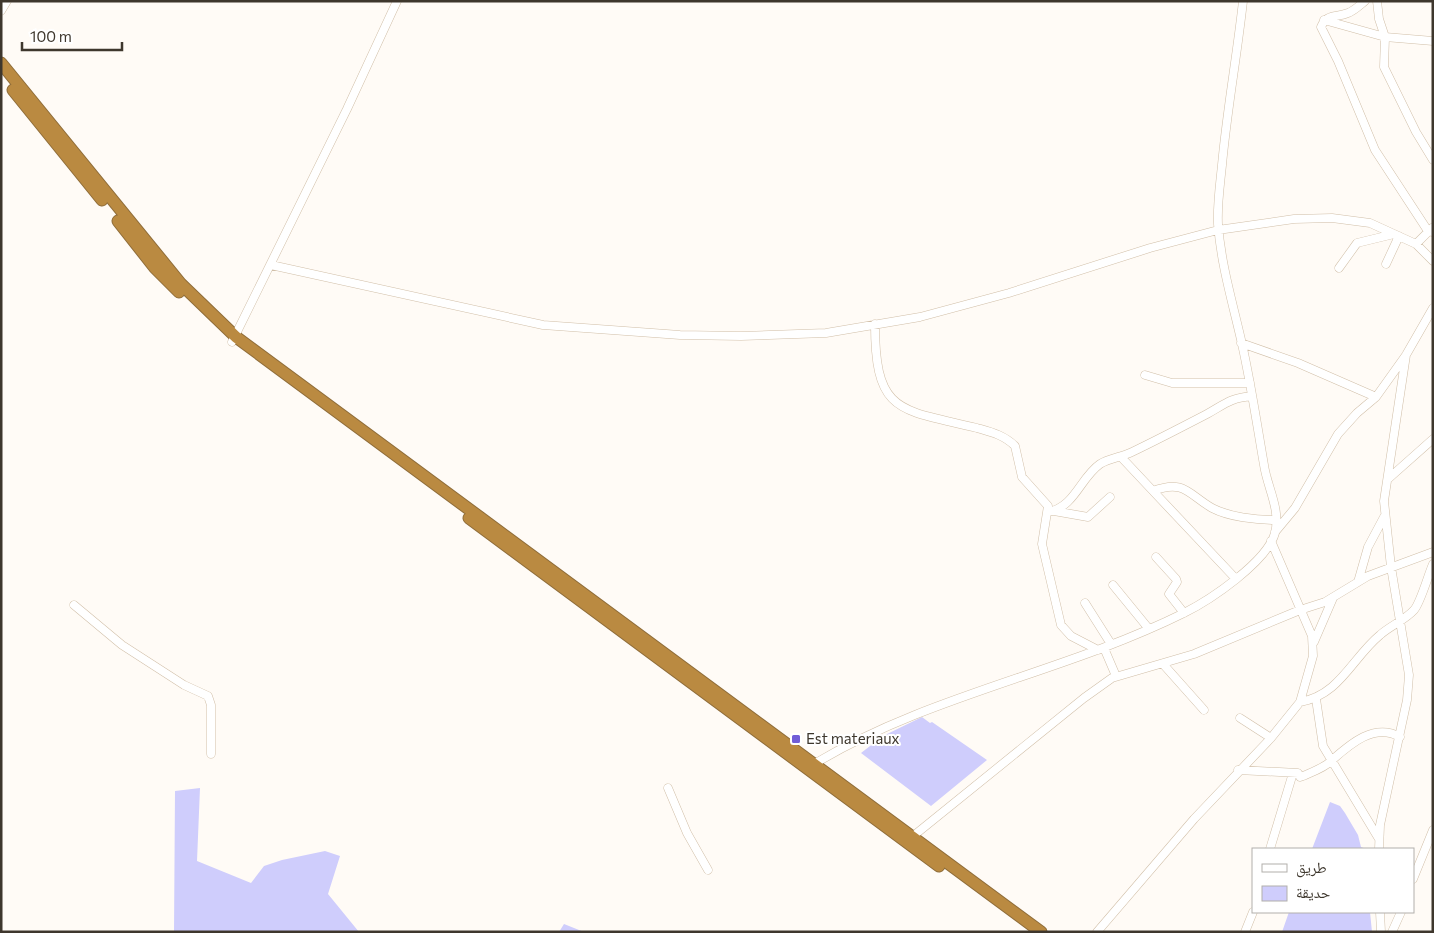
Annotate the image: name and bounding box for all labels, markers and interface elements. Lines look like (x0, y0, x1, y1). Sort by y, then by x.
scale bar (22, 20, 122, 52)
text: 100 m (30, 27, 72, 45)
place label: Est materiaux (806, 729, 900, 747)
marker: Est materiaux (790, 733, 802, 745)
legend (1252, 848, 1414, 913)
text: طريق (1296, 858, 1327, 878)
text: حديقة (1296, 883, 1331, 901)

